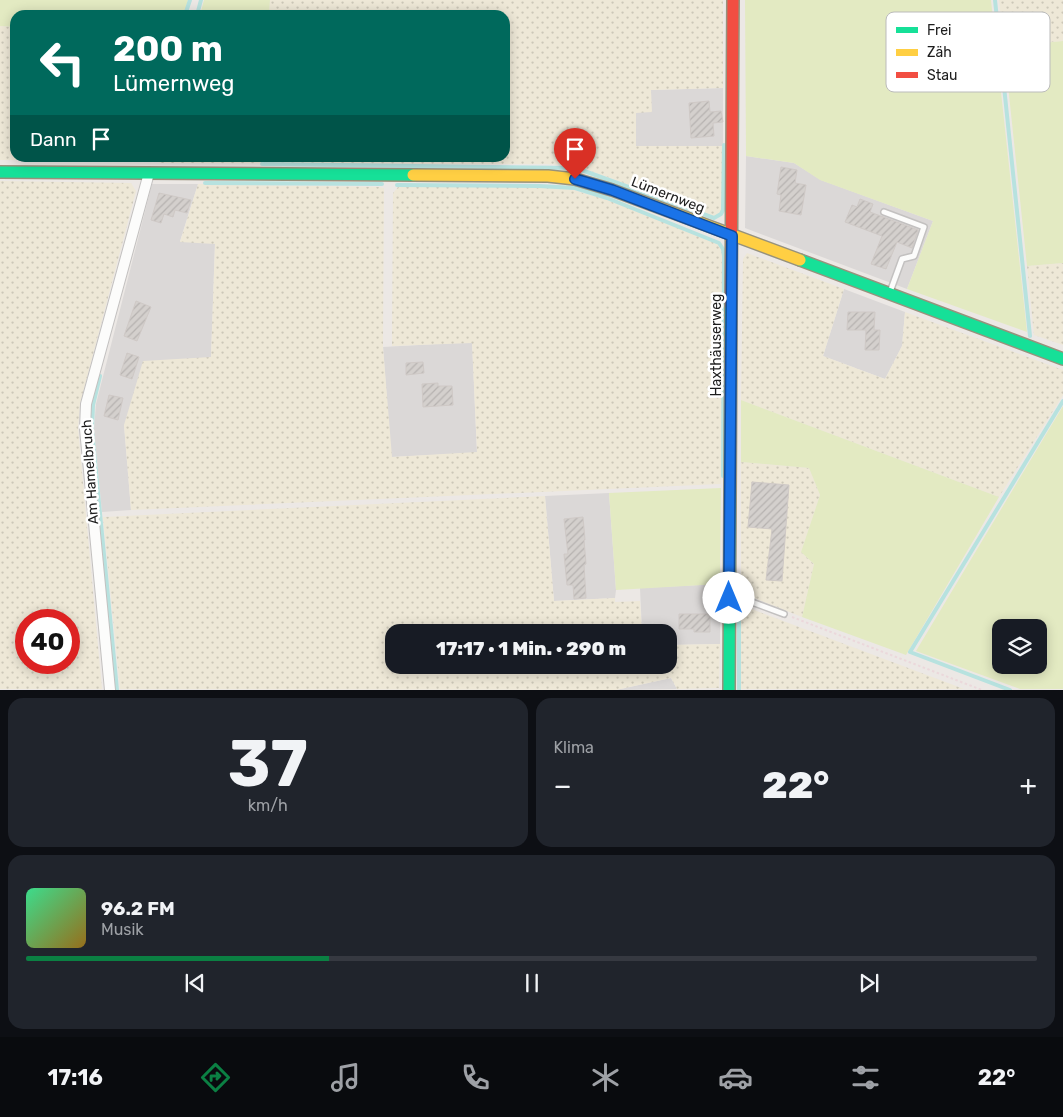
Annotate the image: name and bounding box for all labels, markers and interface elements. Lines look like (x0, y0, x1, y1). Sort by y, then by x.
legend (886, 12, 1050, 92)
text: Frei (927, 22, 951, 39)
text: 200 m (113, 28, 223, 70)
icon: left (30, 30, 95, 95)
text: Zäh (927, 44, 952, 61)
text: Stau (927, 67, 957, 84)
text: Lümernweg (113, 70, 235, 97)
icon: arrive (87, 125, 115, 153)
text: Dann (30, 128, 77, 151)
pin (554, 128, 596, 179)
icon: arrive (561, 135, 589, 163)
street label: Lümernweg (629, 173, 707, 217)
street label: Haxthäuserweg (708, 294, 725, 396)
street label: Am Hamelbruch (78, 419, 102, 525)
position arrow (702, 571, 754, 623)
speed limit sign: 40 (15, 609, 80, 674)
map controls (992, 619, 1047, 674)
button: layers (992, 619, 1047, 674)
text: 17:17 · 1 Min. · 290 m (436, 637, 626, 660)
text: 37 (228, 725, 308, 802)
text: Klima (554, 738, 594, 757)
text: 22° (762, 762, 829, 808)
text: − (554, 769, 572, 802)
text: + (1020, 769, 1037, 802)
text: km/h (248, 796, 288, 815)
text: 96.2 FM (101, 897, 175, 920)
text: Musik (101, 920, 144, 939)
icon: previous (181, 969, 209, 997)
icon: pause (518, 969, 546, 997)
icon: next (855, 969, 883, 997)
icon: directions (198, 1060, 233, 1095)
icon: music (328, 1060, 363, 1095)
icon: phone (458, 1060, 493, 1095)
icon: climate (588, 1060, 623, 1095)
icon: car (718, 1060, 753, 1095)
icon: filters (848, 1060, 883, 1095)
text: 17:16 (48, 1064, 103, 1091)
text: 22° (978, 1064, 1015, 1091)

